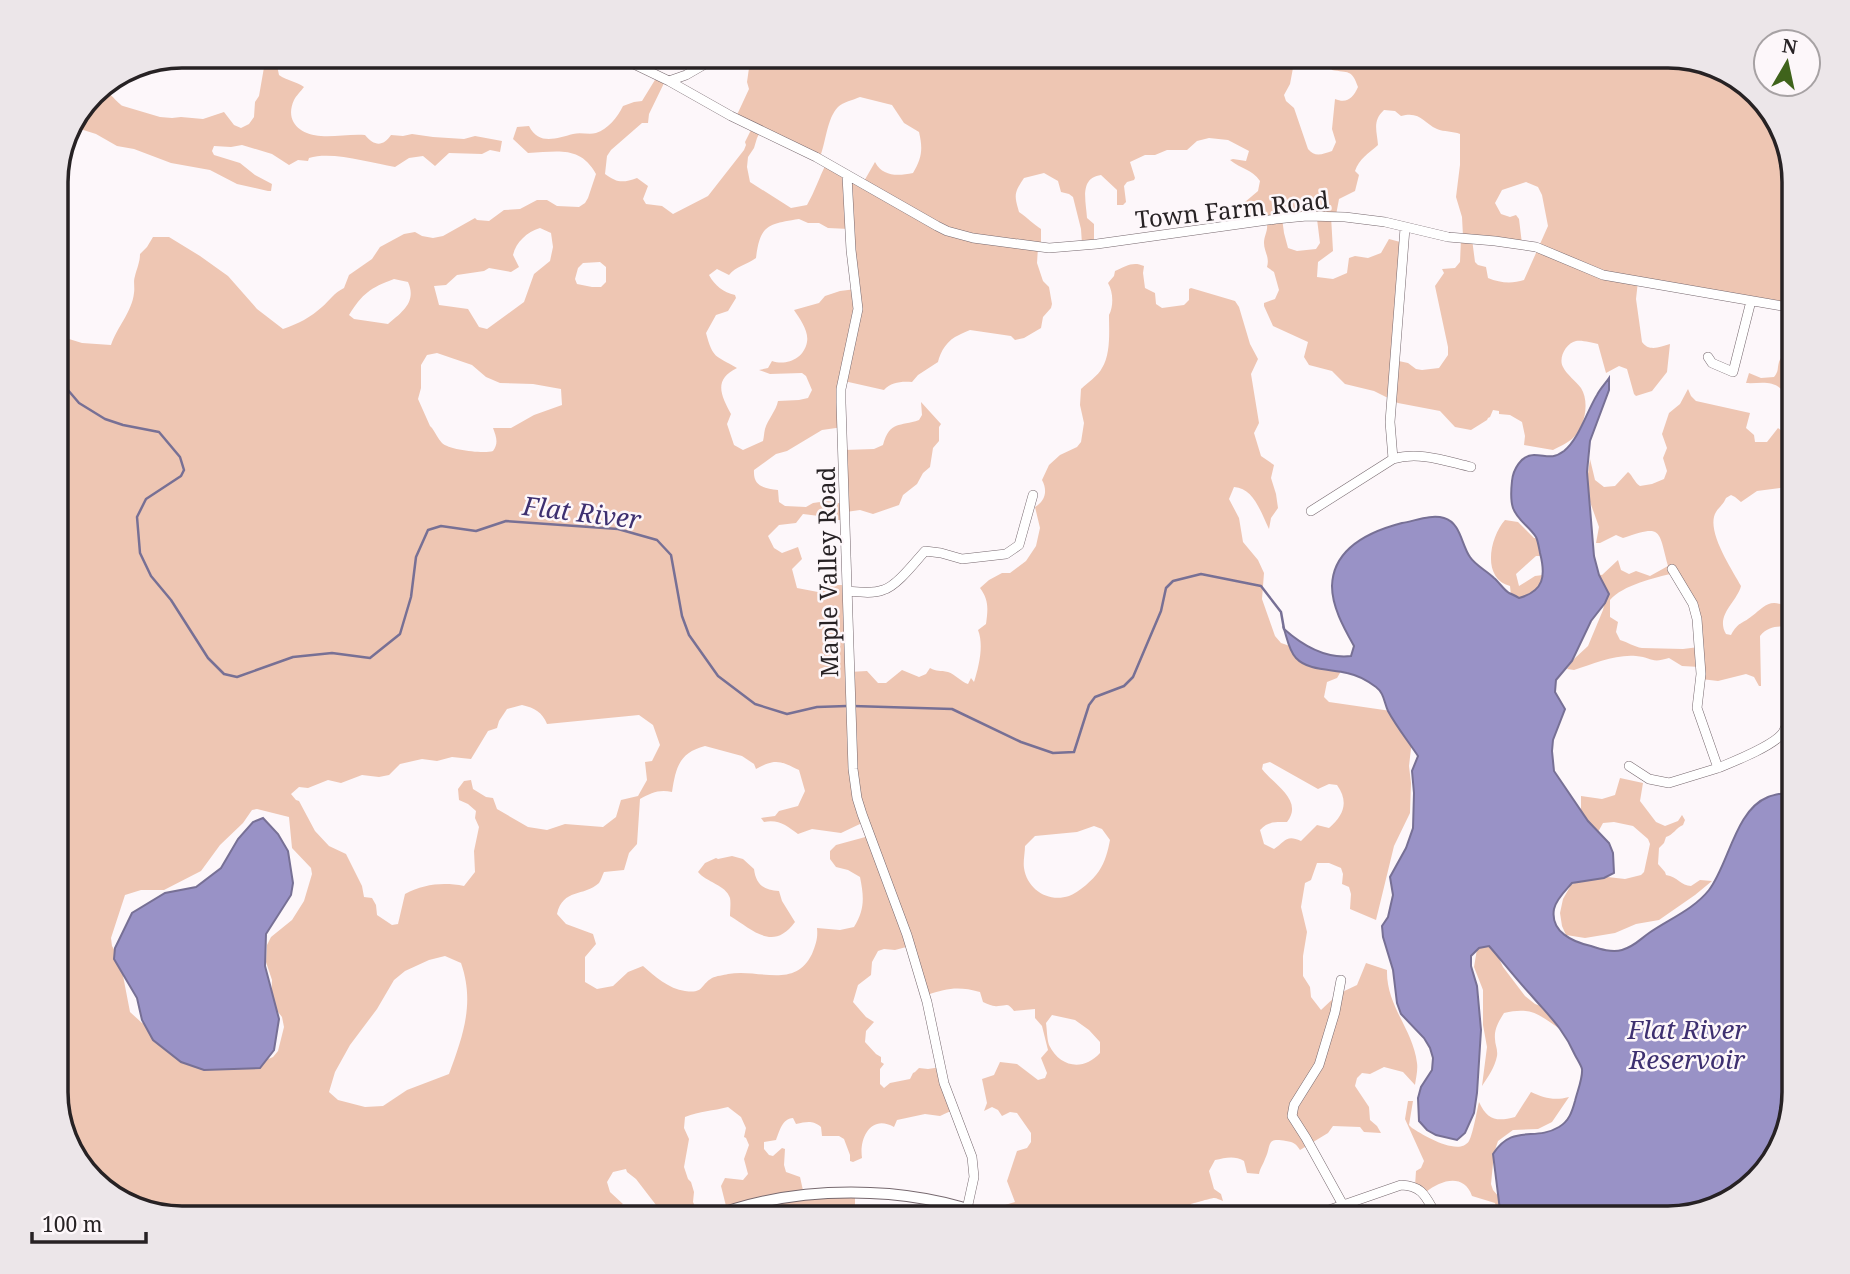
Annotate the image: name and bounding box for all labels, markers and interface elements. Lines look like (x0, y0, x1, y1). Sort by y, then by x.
north arrow (1752, 28, 1822, 98)
text: N (1780, 32, 1799, 60)
street label: Town Farm Road (1134, 182, 1331, 236)
street label: Maple Valley Road (809, 466, 845, 678)
water label: Flat River (520, 487, 644, 537)
water label: Flat River Reservoir (1627, 1011, 1747, 1077)
scale bar (32, 1200, 145, 1244)
text: 100 m (42, 1210, 103, 1238)

